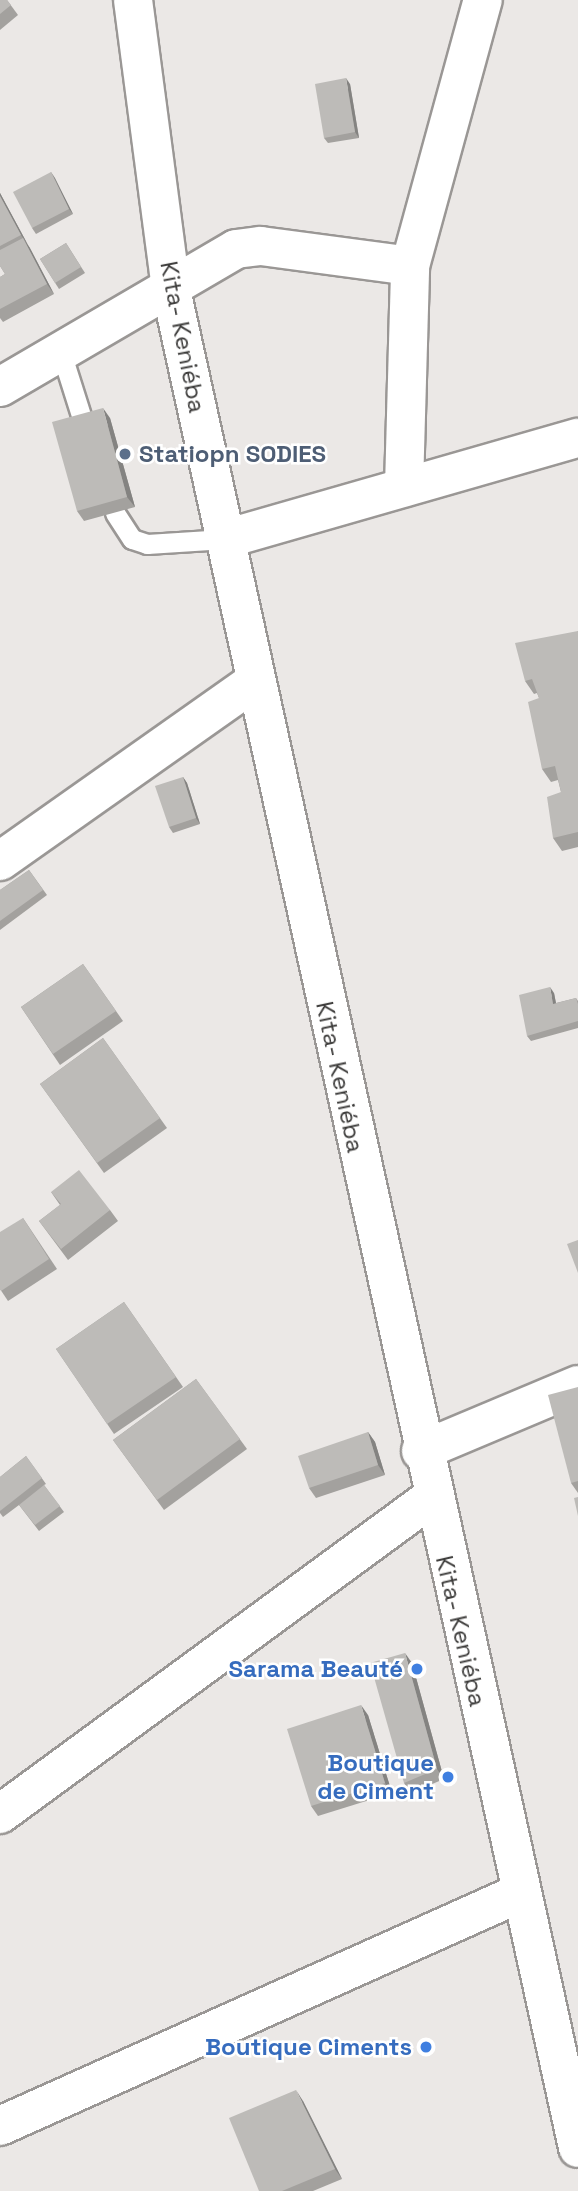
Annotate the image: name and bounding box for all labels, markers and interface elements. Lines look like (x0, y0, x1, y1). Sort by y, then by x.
street label: Kita- Keniéba (154, 258, 212, 416)
place label: Statiopn SODIES (139, 440, 326, 468)
marker: Statiopn SODIES (117, 446, 133, 462)
street label: Kita- Keniéba (310, 998, 370, 1156)
street label: Kita- Keniéba (430, 1552, 492, 1710)
place label: Sarama Beauté (229, 1655, 403, 1683)
marker: Sarama Beauté (409, 1661, 425, 1677)
place label: Boutique de Ciment (317, 1749, 434, 1805)
marker: Boutique de Ciment (440, 1769, 456, 1785)
place label: Boutique Ciments (205, 2033, 412, 2061)
marker: Boutique Ciments (418, 2039, 434, 2055)

